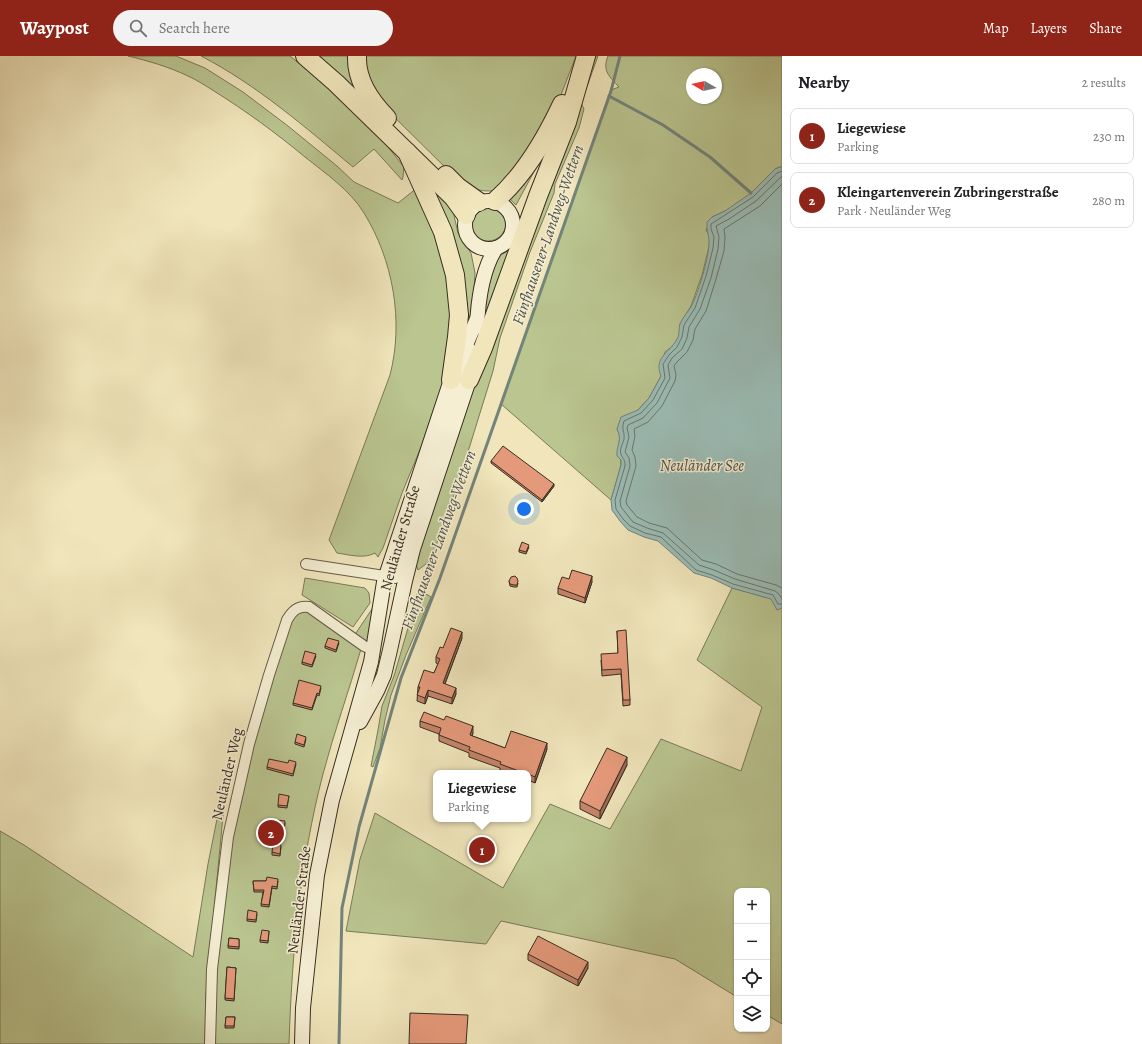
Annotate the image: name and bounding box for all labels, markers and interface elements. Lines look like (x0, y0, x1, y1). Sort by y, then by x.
search box (113, 10, 393, 46)
text: Waypost (20, 15, 89, 41)
icon: search (127, 17, 149, 39)
text: Search here (159, 18, 230, 38)
text: Map (983, 19, 1009, 38)
text: Layers (1031, 19, 1067, 38)
text: Share (1089, 19, 1122, 38)
north arrow (686, 68, 722, 104)
text: Nearby (798, 71, 849, 94)
text: 2 results (1082, 74, 1126, 91)
text: Liegewiese (837, 118, 906, 138)
text: 1 (810, 128, 814, 145)
text: 230 m (1093, 128, 1125, 145)
text: Parking (837, 138, 879, 155)
water label: Fünfhausener-Landweg-Wettern (507, 142, 589, 328)
text: Kleingartenverein Zubringerstraße (837, 182, 1059, 202)
text: 2 (809, 192, 815, 209)
text: 280 m (1092, 192, 1125, 209)
text: Park · Neuländer Weg (837, 202, 951, 219)
water label: Fünfhausener-Landweg-Wettern (396, 447, 482, 633)
water label: Neuländer See (660, 455, 744, 477)
street label: Neuländer Straße (375, 483, 425, 593)
your location (514, 499, 534, 519)
street label: Neuländer Weg (207, 725, 247, 822)
popup (433, 770, 531, 822)
text: Liegewiese (447, 778, 517, 798)
text: Parking (447, 798, 489, 815)
pin: 2 (258, 818, 284, 848)
pin: 1 (469, 835, 495, 865)
street label: Neuländer Straße (282, 845, 316, 955)
map controls (734, 888, 770, 1032)
button: + (734, 888, 770, 924)
button: − (734, 924, 770, 960)
button: locate (734, 960, 770, 996)
button: layers (734, 996, 770, 1032)

